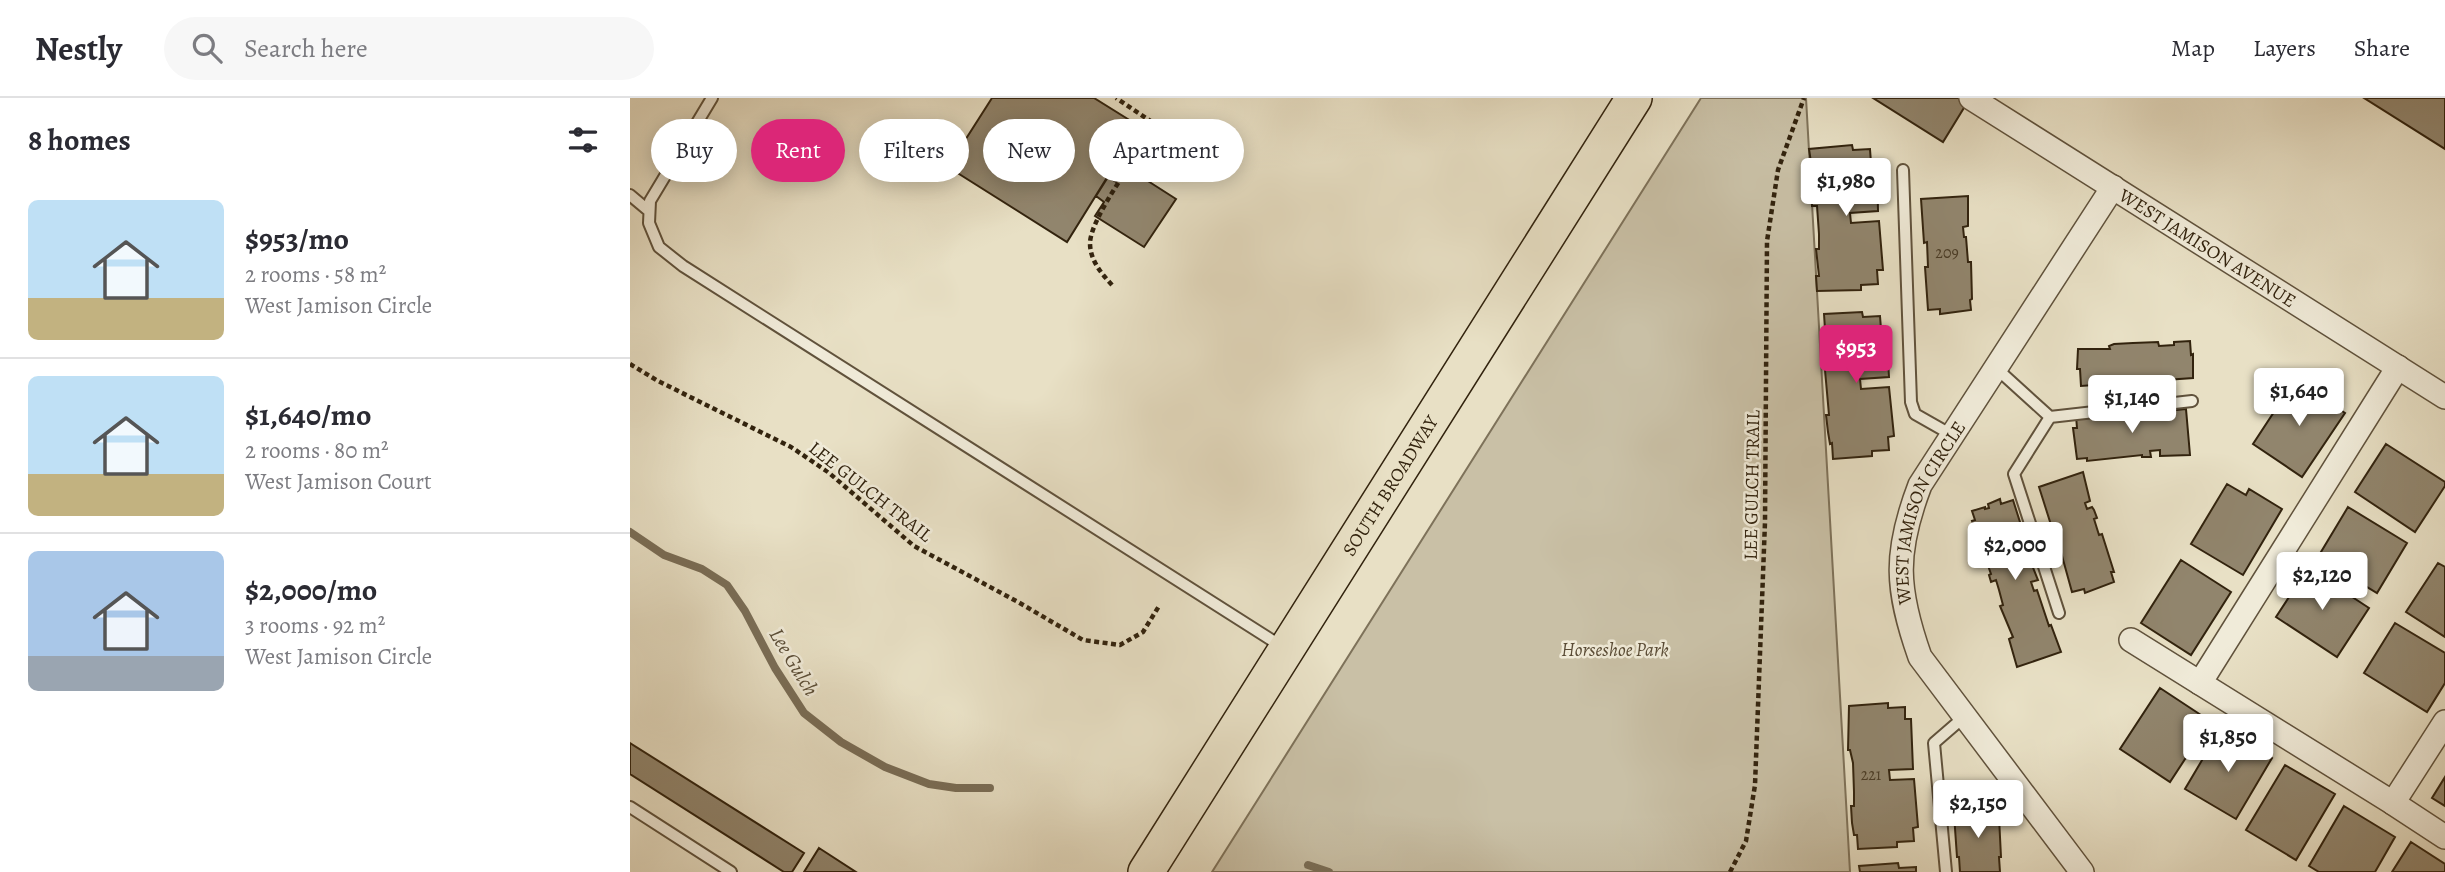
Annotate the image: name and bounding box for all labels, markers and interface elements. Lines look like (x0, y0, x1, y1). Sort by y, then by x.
search box (164, 17, 654, 80)
text: Nestly (35, 26, 122, 71)
icon: search (188, 29, 226, 67)
text: Search here (244, 31, 368, 66)
text: Map (2171, 32, 2215, 64)
text: Layers (2253, 32, 2316, 64)
text: Share (2354, 32, 2410, 64)
chip: Buy (651, 119, 737, 182)
chip: Rent (751, 119, 845, 182)
chip: Filters (859, 119, 969, 182)
chip: New (983, 119, 1075, 182)
chip: Apartment (1089, 119, 1244, 182)
text: 8 homes (28, 120, 131, 160)
icon: filters (564, 121, 602, 159)
pin: $1,980 (1789, 158, 1903, 218)
text: $1,980 (1817, 165, 1875, 196)
street label: WEST JAMISON AVENUE (2113, 182, 2301, 314)
text: $953/mo (245, 219, 349, 259)
icon: home (84, 228, 168, 312)
house number: 209 (1935, 242, 1959, 264)
text: 2 rooms · 58 m² (245, 259, 386, 290)
text: West Jamison Circle (245, 290, 432, 321)
pin: $953 (1815, 326, 1897, 385)
text: $953 (1835, 332, 1877, 363)
pin: $1,640 (2242, 368, 2356, 428)
text: $1,640 (2270, 375, 2328, 406)
pin: $1,140 (2075, 376, 2189, 435)
text: $1,140 (2104, 382, 2160, 413)
text: $1,640/mo (245, 395, 371, 435)
icon: home (84, 404, 168, 488)
street label: LEE GULCH TRAIL (1738, 409, 1766, 560)
street label: SOUTH BROADWAY (1336, 410, 1445, 561)
street label: WEST JAMISON CIRCLE (1889, 416, 1972, 607)
text: 2 rooms · 80 m² (245, 435, 389, 466)
street label: LEE GULCH TRAIL (803, 435, 938, 549)
text: West Jamison Court (245, 466, 432, 497)
pin: $2,000 (1958, 522, 2072, 582)
text: $2,000 (1984, 529, 2046, 560)
pin: $2,120 (2265, 552, 2379, 612)
text: $2,120 (2293, 559, 2351, 590)
text: $2,000/mo (245, 570, 377, 610)
icon: home (84, 579, 168, 663)
text: 3 rooms · 92 m² (245, 610, 385, 641)
water label: Lee Gulch (763, 623, 825, 701)
park label: Horseshoe Park (1561, 637, 1669, 663)
text: West Jamison Circle (245, 641, 432, 672)
pin: $1,850 (2171, 714, 2285, 774)
text: $1,850 (2199, 721, 2257, 752)
house number: 221 (1861, 764, 1882, 786)
pin: $2,150 (1921, 780, 2035, 840)
text: $2,150 (1949, 787, 2007, 818)

